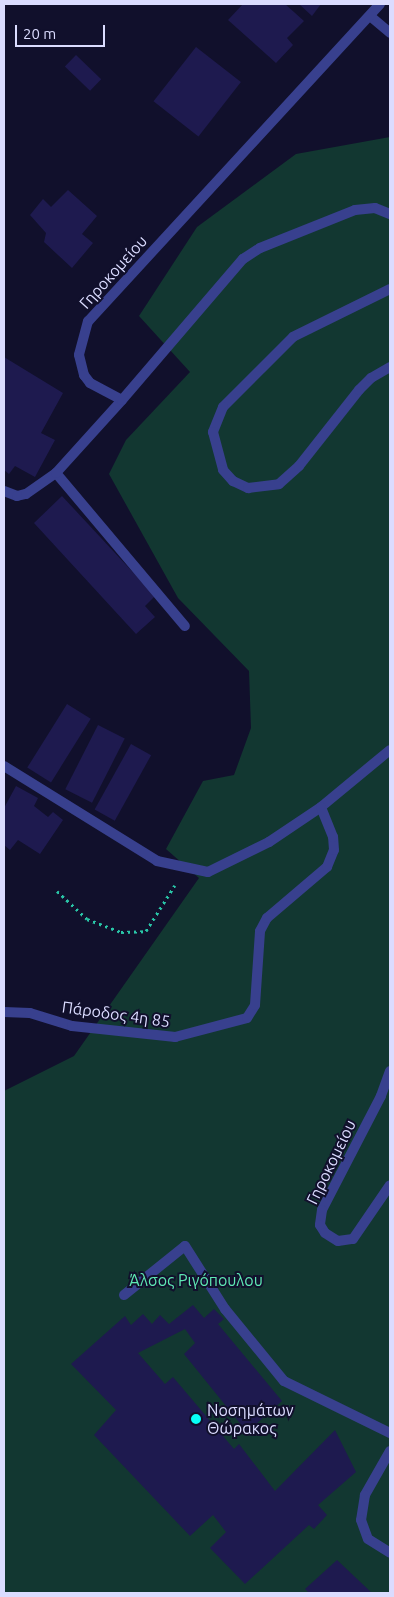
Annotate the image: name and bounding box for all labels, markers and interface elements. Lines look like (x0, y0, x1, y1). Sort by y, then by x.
scale bar (18, 15, 108, 47)
text: 20 m (23, 25, 56, 42)
street label: Γηροκομείου (75, 231, 151, 313)
street label: Πάροδος 4η 85 (61, 997, 171, 1031)
street label: Γηροκομείου (302, 1117, 360, 1207)
park label: Άλσος Ριγόπουλου (129, 1270, 263, 1290)
place label: Νοσημάτων Θώρακος (207, 1400, 294, 1438)
marker: Νοσημάτων Θώρακος (189, 1412, 203, 1426)

